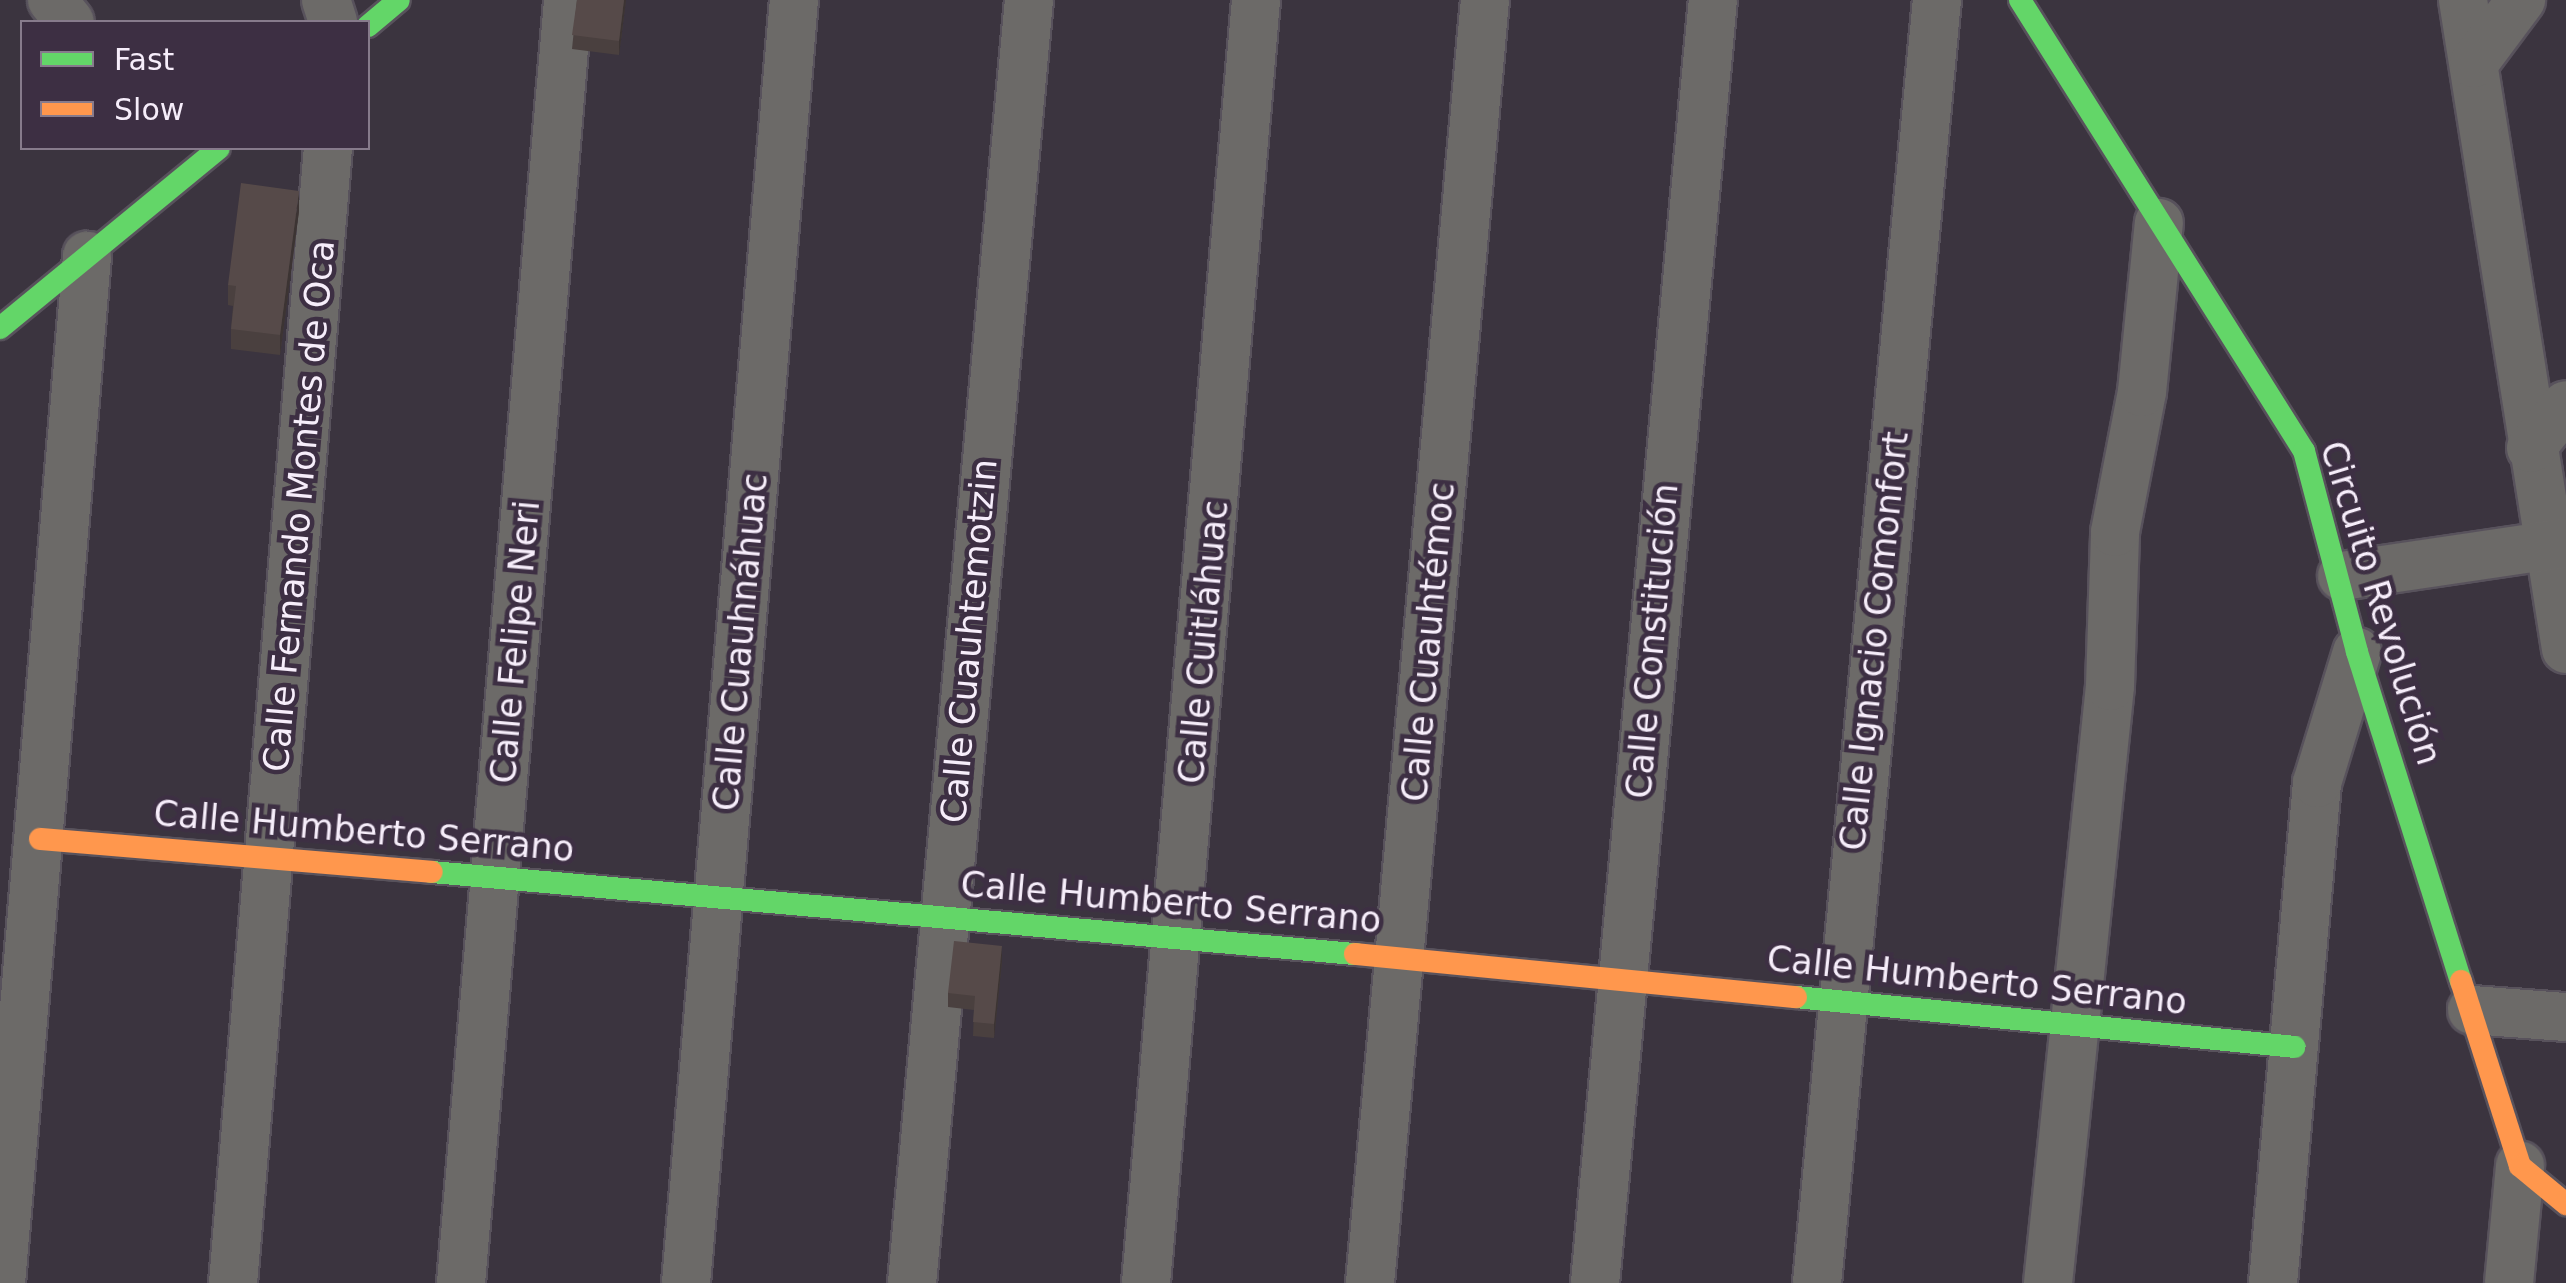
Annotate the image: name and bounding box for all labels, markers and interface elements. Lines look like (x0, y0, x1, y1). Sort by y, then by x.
legend (20, 20, 370, 150)
text: Fast (114, 42, 174, 77)
text: Slow (114, 92, 184, 127)
street label: Calle Fernando Montes de Oca (255, 238, 343, 774)
street label: Calle Ignacio Comonfort (1831, 429, 1917, 853)
street label: Circuito Revolución (2312, 436, 2450, 770)
street label: Calle Cuauhtemotzin (932, 457, 1006, 825)
street label: Calle Cuauhnáhuac (704, 471, 776, 813)
street label: Calle Cuauhtémoc (1393, 481, 1463, 803)
street label: Calle Constitución (1617, 482, 1687, 800)
street label: Calle Felipe Neri (482, 499, 548, 785)
street label: Calle Cuitláhuac (1170, 499, 1236, 785)
street label: Calle Humberto Serrano (152, 792, 576, 870)
street label: Calle Humberto Serrano (959, 863, 1383, 941)
street label: Calle Humberto Serrano (1765, 937, 2189, 1023)

